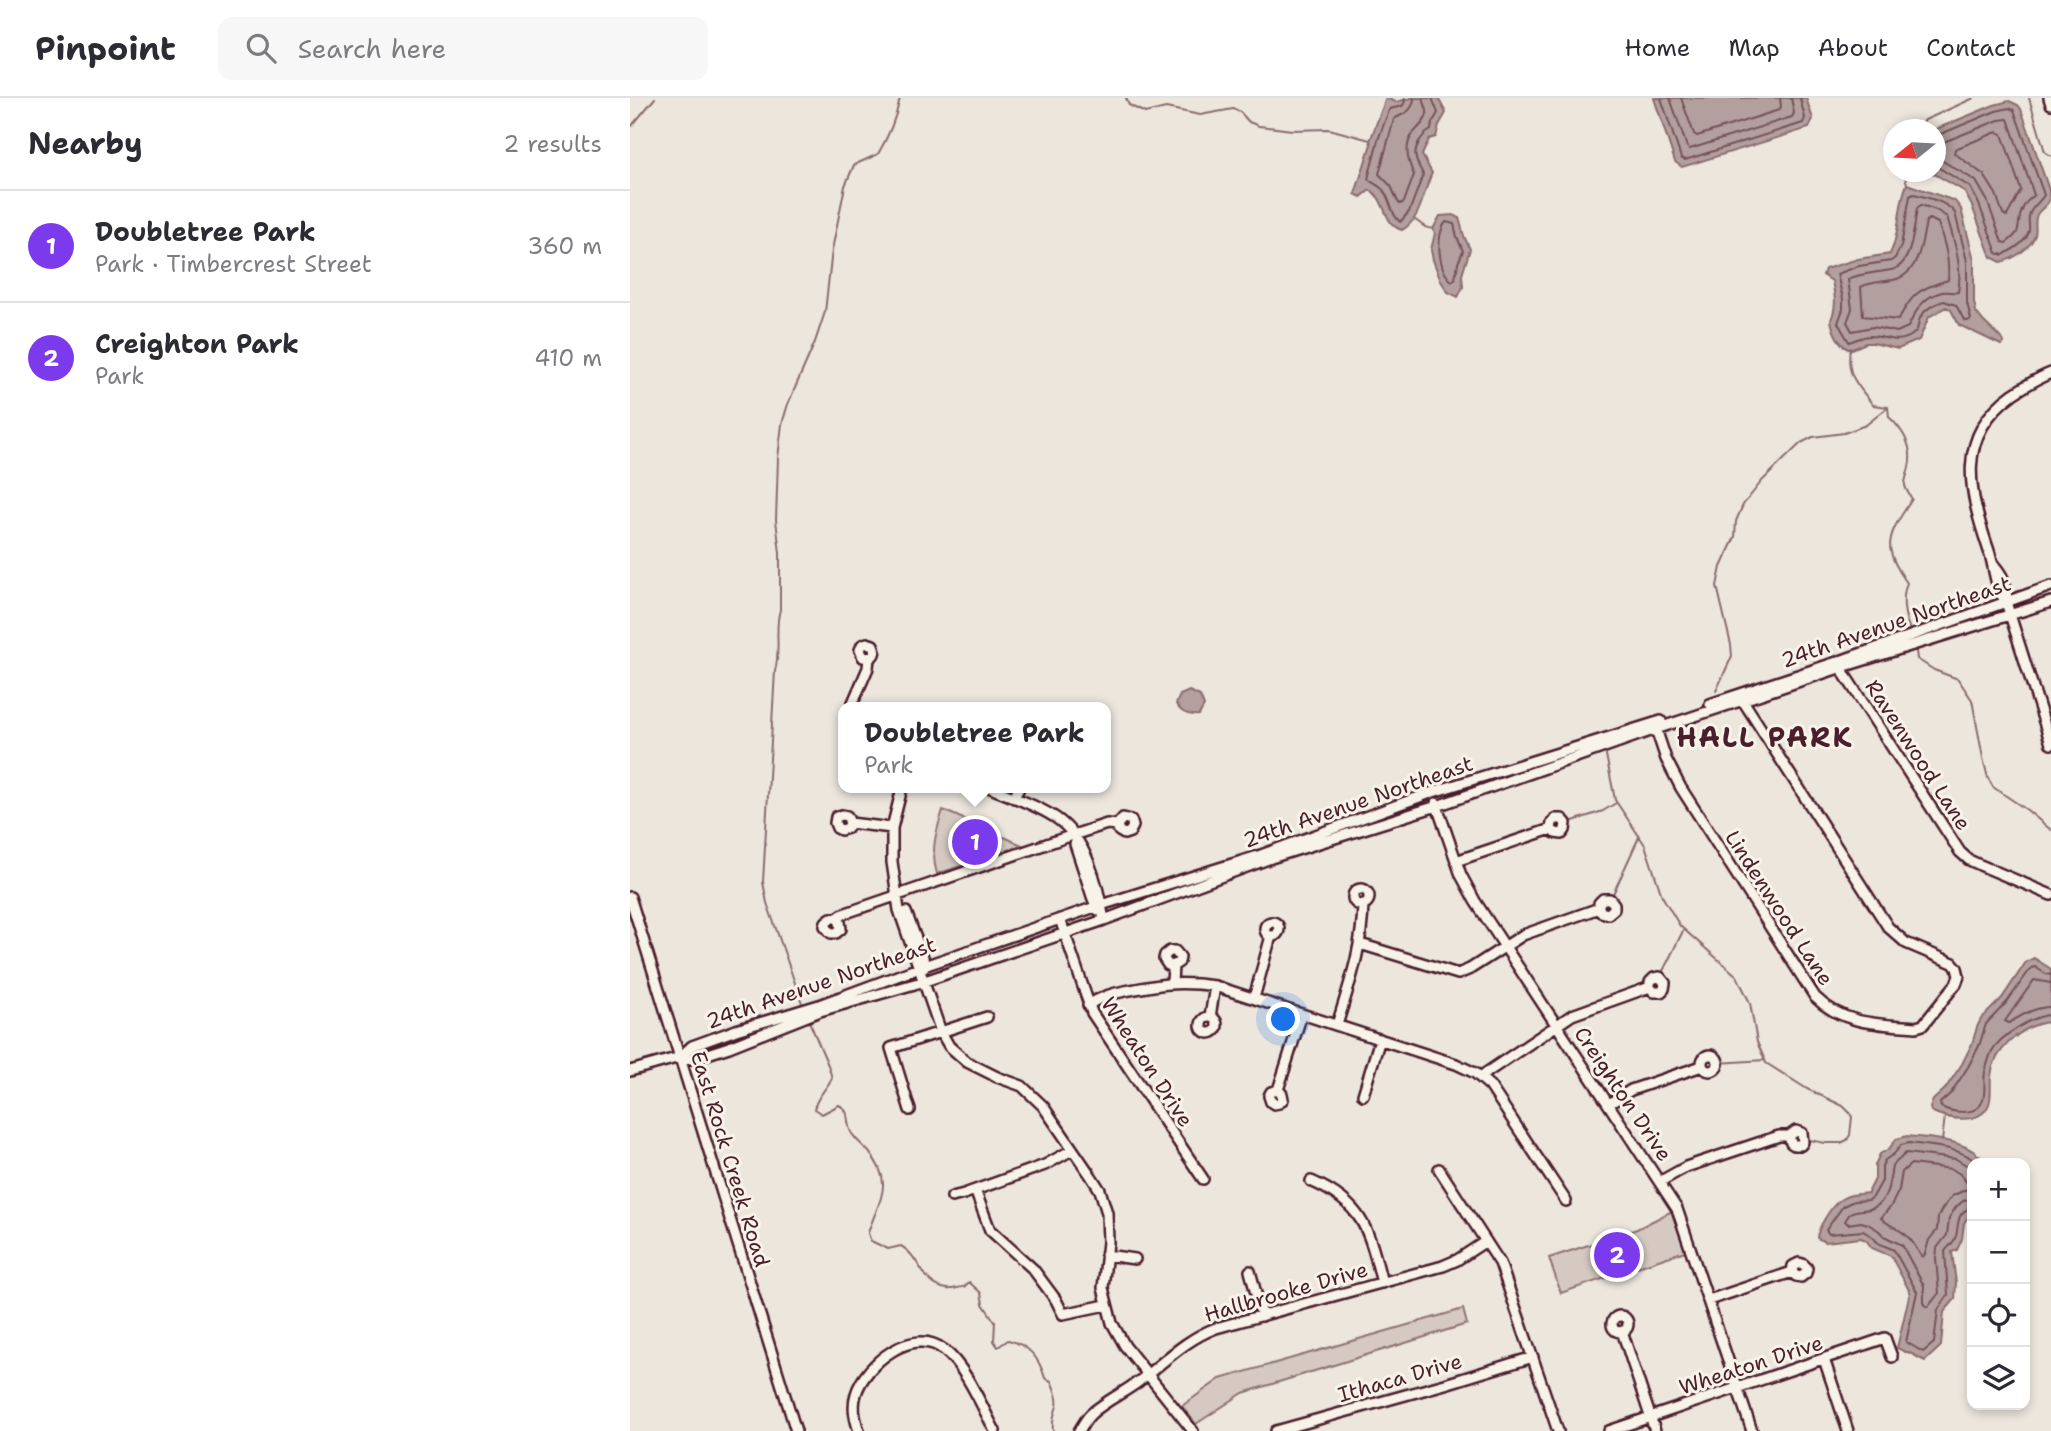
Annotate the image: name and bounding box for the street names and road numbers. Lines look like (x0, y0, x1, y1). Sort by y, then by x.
street label: 24th Avenue Northeast (1777, 569, 2015, 675)
street label: Ravenwood Lane (1859, 674, 1977, 836)
street label: 24th Avenue Northeast (1239, 749, 1477, 855)
street label: Lindenwood Lane (1718, 825, 1840, 991)
street label: 24th Avenue Northeast (702, 930, 940, 1036)
street label: Wheaton Drive (1094, 992, 1200, 1132)
street label: Creighton Drive (1568, 1021, 1678, 1167)
street label: East Rock Creek Road (684, 1048, 776, 1270)
street label: Hallbrooke Drive (1201, 1255, 1371, 1329)
street label: Wheaton Drive (1675, 1329, 1827, 1401)
street label: Ithaca Drive (1335, 1347, 1465, 1409)

